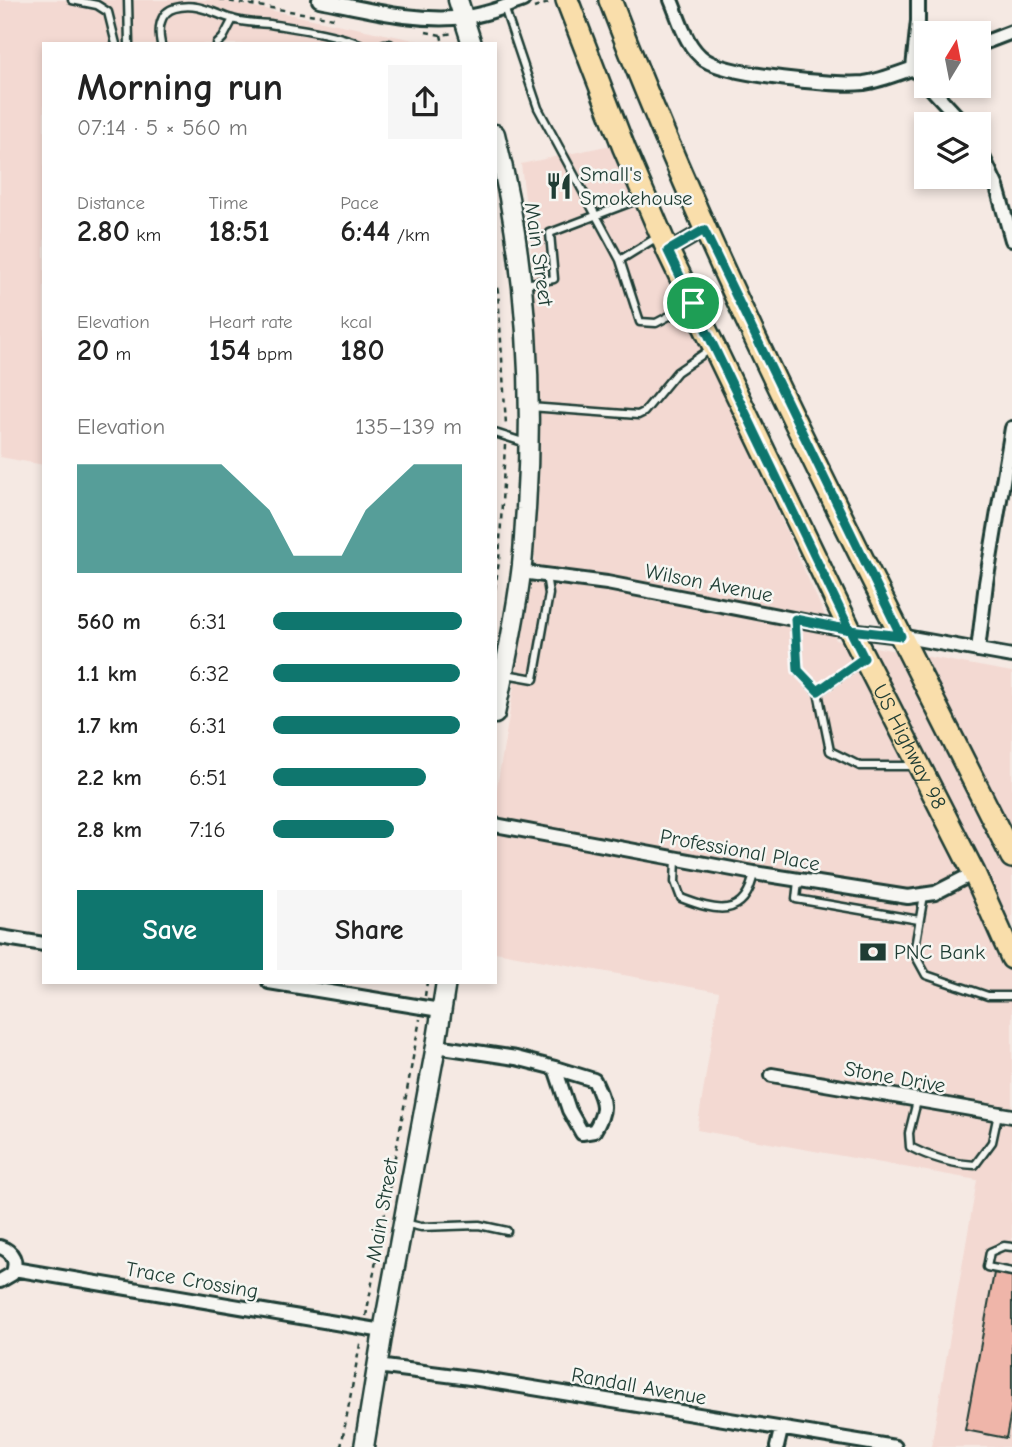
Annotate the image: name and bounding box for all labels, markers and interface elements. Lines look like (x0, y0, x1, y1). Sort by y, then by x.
north arrow (914, 21, 990, 98)
map controls (914, 21, 991, 189)
button: share (388, 65, 462, 139)
text: Morning run (77, 66, 283, 110)
button: layers (914, 112, 991, 189)
text: 07:14 · 5 × 560 m (77, 114, 248, 141)
place label: Small's Smokehouse (580, 162, 693, 210)
restaurant icon: Small's Smokehouse (544, 171, 574, 201)
text: Distance (77, 192, 145, 214)
text: Time (209, 192, 248, 214)
text: Pace (340, 192, 379, 214)
street label: Main Street (520, 201, 558, 308)
text: 2.80 (77, 214, 130, 249)
text: 18:51 (209, 214, 270, 249)
text: 6:44 (340, 214, 390, 249)
text: km (130, 224, 161, 246)
text: /km (390, 224, 430, 246)
pin (663, 273, 723, 333)
icon: arrive (674, 284, 712, 322)
text: Elevation (77, 311, 150, 333)
text: Heart rate (209, 311, 292, 333)
text: kcal (340, 311, 372, 333)
text: 20 (77, 333, 109, 368)
text: 154 (209, 333, 250, 368)
text: 180 (340, 333, 385, 368)
text: m (109, 343, 131, 365)
text: bpm (250, 343, 293, 365)
text: Elevation (77, 413, 165, 440)
text: 135–139 m (355, 413, 462, 440)
street label: Wilson Avenue (643, 559, 775, 607)
text: 560 m (77, 608, 141, 635)
text: 6:31 (189, 608, 226, 635)
text: 1.1 km (77, 660, 137, 687)
text: 6:32 (189, 660, 229, 687)
street label: US Highway 98 (868, 680, 951, 813)
text: 1.7 km (77, 712, 138, 739)
text: 6:31 (189, 712, 226, 739)
text: 2.2 km (77, 764, 142, 791)
text: 6:51 (189, 764, 227, 791)
text: 2.8 km (77, 816, 142, 843)
text: 7:16 (189, 816, 226, 843)
street label: Professional Place (658, 824, 822, 876)
button: Save (77, 890, 263, 970)
button: Share (277, 890, 462, 970)
bank icon: PNC Bank (858, 937, 888, 967)
place label: PNC Bank (894, 940, 985, 964)
street label: Stone Drive (842, 1056, 948, 1098)
street label: Main Street (361, 1156, 403, 1264)
street label: Trace Crossing (124, 1257, 260, 1303)
street label: Randall Avenue (570, 1362, 708, 1410)

